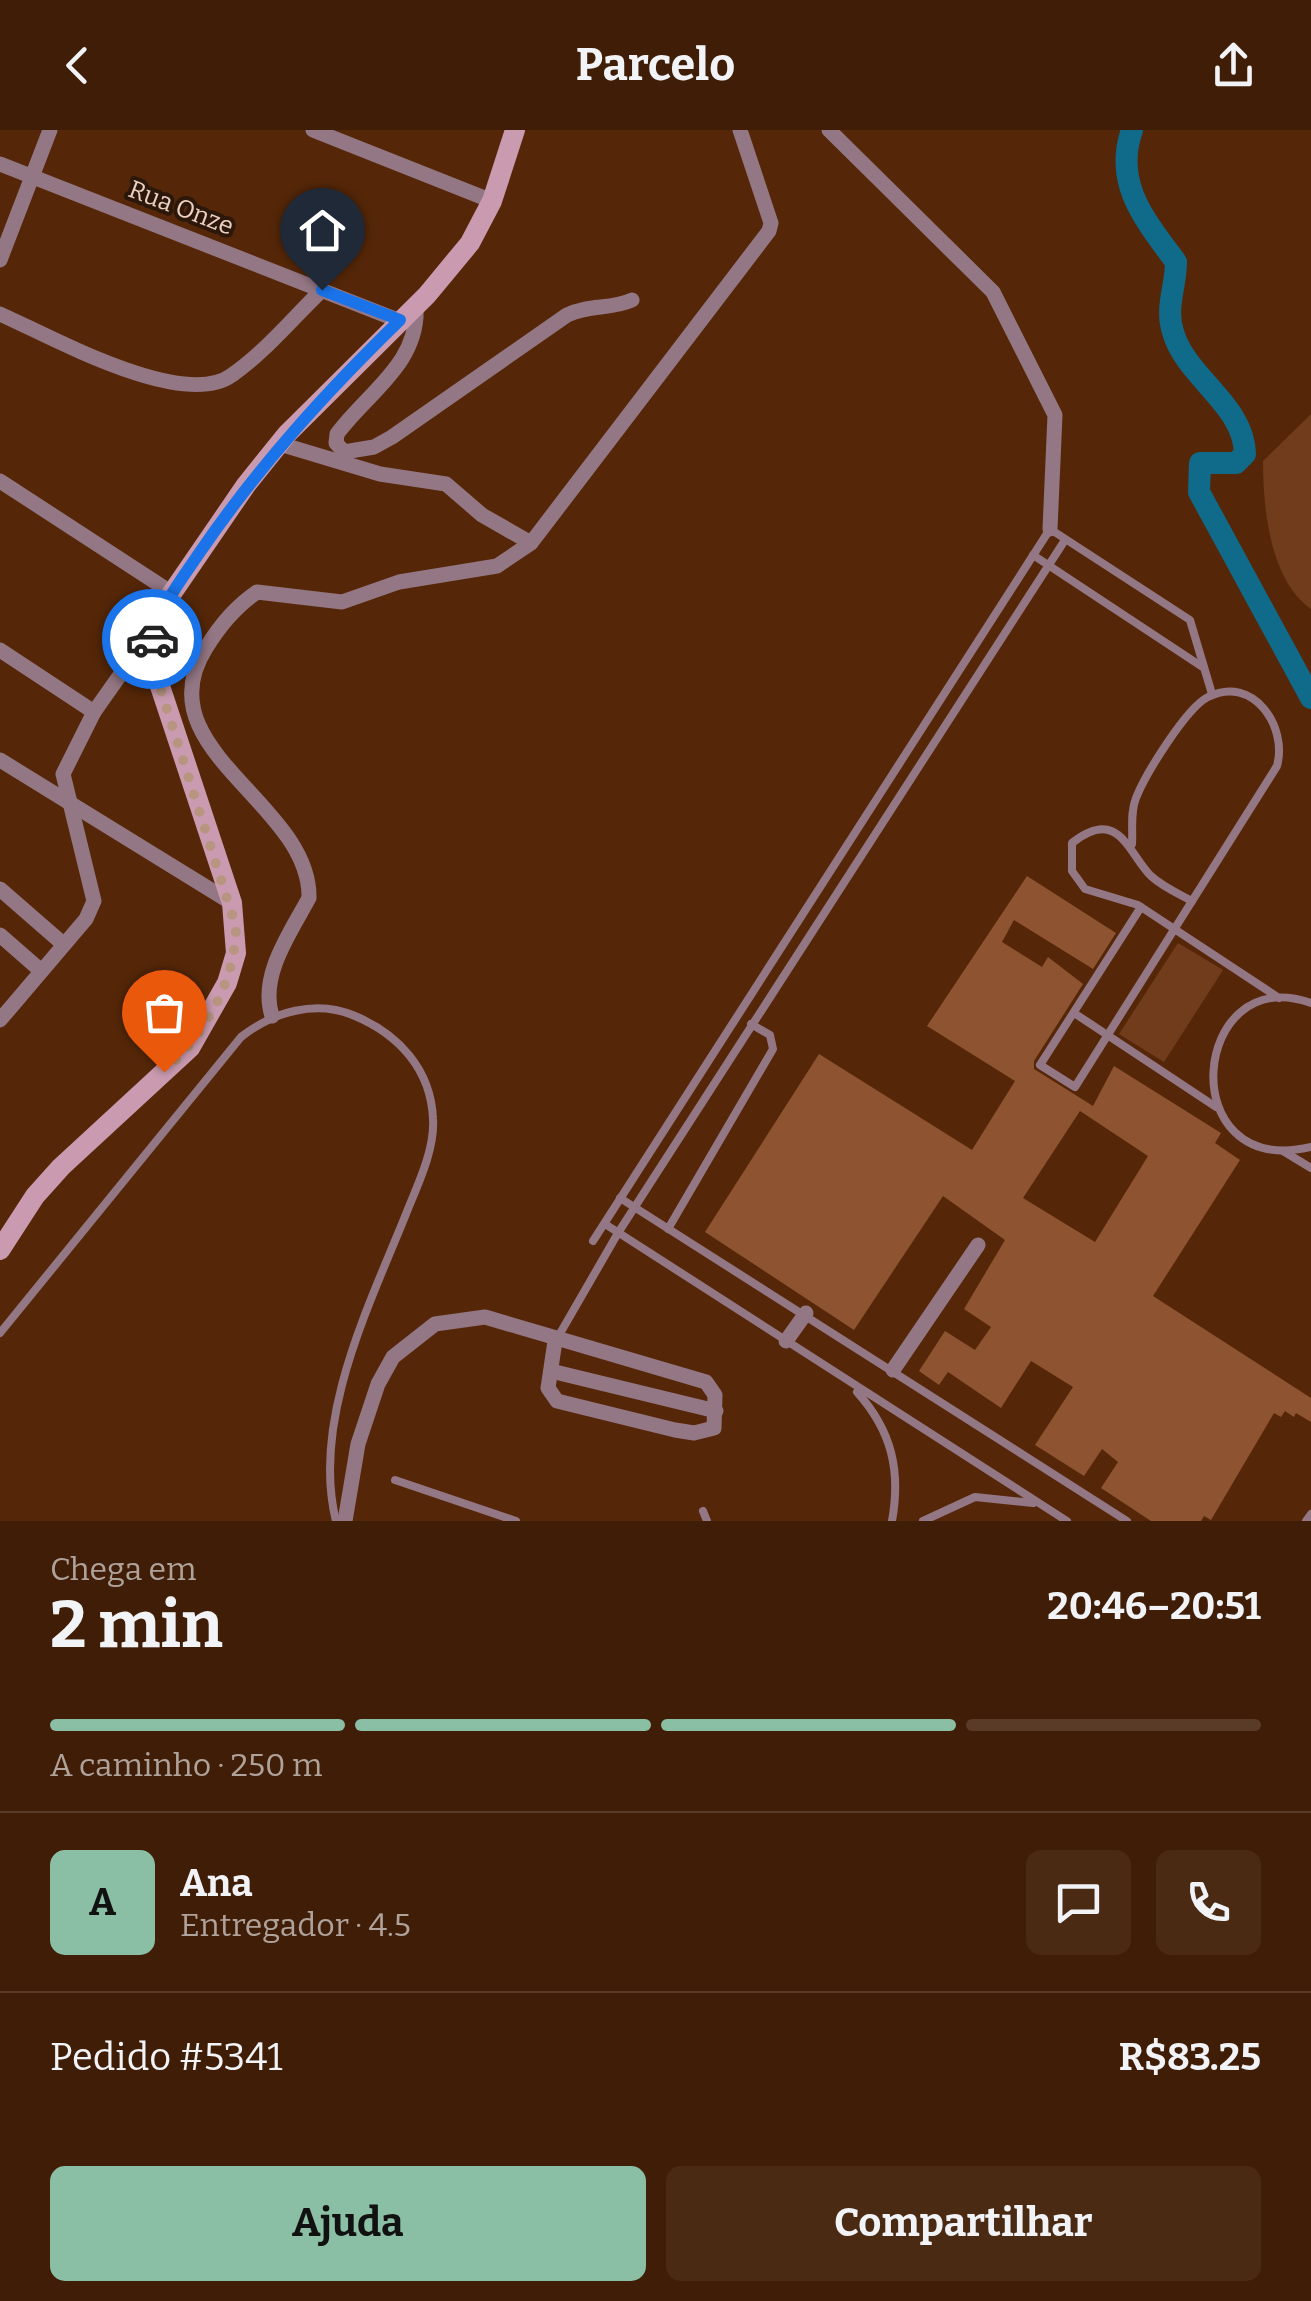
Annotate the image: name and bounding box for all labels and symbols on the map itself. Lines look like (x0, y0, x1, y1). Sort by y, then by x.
street label: Rua Onze (124, 174, 238, 242)
pin (280, 188, 365, 291)
courier (102, 589, 202, 689)
pin (122, 970, 207, 1073)

